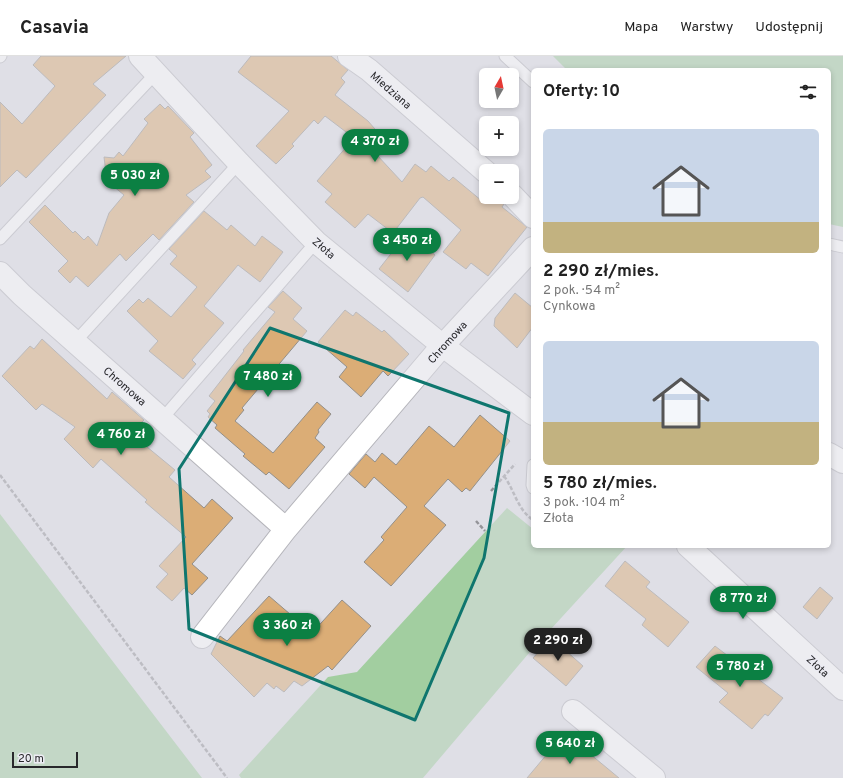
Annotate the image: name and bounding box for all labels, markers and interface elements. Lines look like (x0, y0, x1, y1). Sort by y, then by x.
text: Casavia (20, 16, 89, 40)
text: Mapa (624, 19, 658, 36)
text: Warstwy (680, 19, 733, 36)
text: Udostępnij (755, 19, 823, 36)
north arrow (479, 68, 519, 108)
map controls (479, 68, 519, 204)
street label: Miedziana (367, 69, 414, 113)
text: Oferty: 10 (543, 81, 620, 103)
icon: filters (797, 81, 819, 103)
button: + (479, 116, 519, 156)
pin: 4 370 zł (334, 129, 416, 163)
text: 4 370 zł (351, 134, 399, 150)
icon: home (645, 155, 717, 227)
pin: 5 030 zł (94, 163, 176, 197)
button: − (479, 164, 519, 204)
text: 5 030 zł (110, 168, 160, 184)
pin: 3 450 zł (366, 228, 448, 262)
text: 3 450 zł (382, 233, 432, 249)
street label: Złota (309, 235, 338, 263)
text: 2 290 zł/mies. (543, 261, 659, 283)
text: 2 pok. · 54 m² (543, 283, 620, 299)
text: Cynkowa (543, 299, 595, 315)
street label: Chromowa (425, 318, 471, 367)
street label: Chromowa (100, 364, 149, 409)
pin: 7 480 zł (227, 364, 309, 398)
icon: home (645, 367, 717, 439)
text: 7 480 zł (243, 369, 293, 385)
pin: 4 760 zł (80, 422, 162, 456)
text: 4 760 zł (97, 427, 145, 443)
text: 5 780 zł/mies. (543, 473, 657, 495)
text: 3 pok. · 104 m² (543, 495, 625, 511)
text: Złota (543, 511, 574, 527)
pin: 8 770 zł (702, 586, 784, 620)
text: 8 770 zł (719, 591, 767, 607)
pin: 3 360 zł (246, 613, 328, 647)
text: 3 360 zł (262, 618, 312, 634)
pin: 2 290 zł (517, 628, 599, 662)
text: 2 290 zł (533, 633, 583, 649)
street label: Złota (803, 653, 832, 681)
pin: 5 780 zł (699, 654, 781, 688)
text: 5 780 zł (716, 659, 764, 675)
pin: 5 640 zł (529, 731, 611, 765)
text: 5 640 zł (545, 736, 595, 752)
scale bar (12, 750, 78, 769)
text: 20 m (18, 752, 44, 766)

